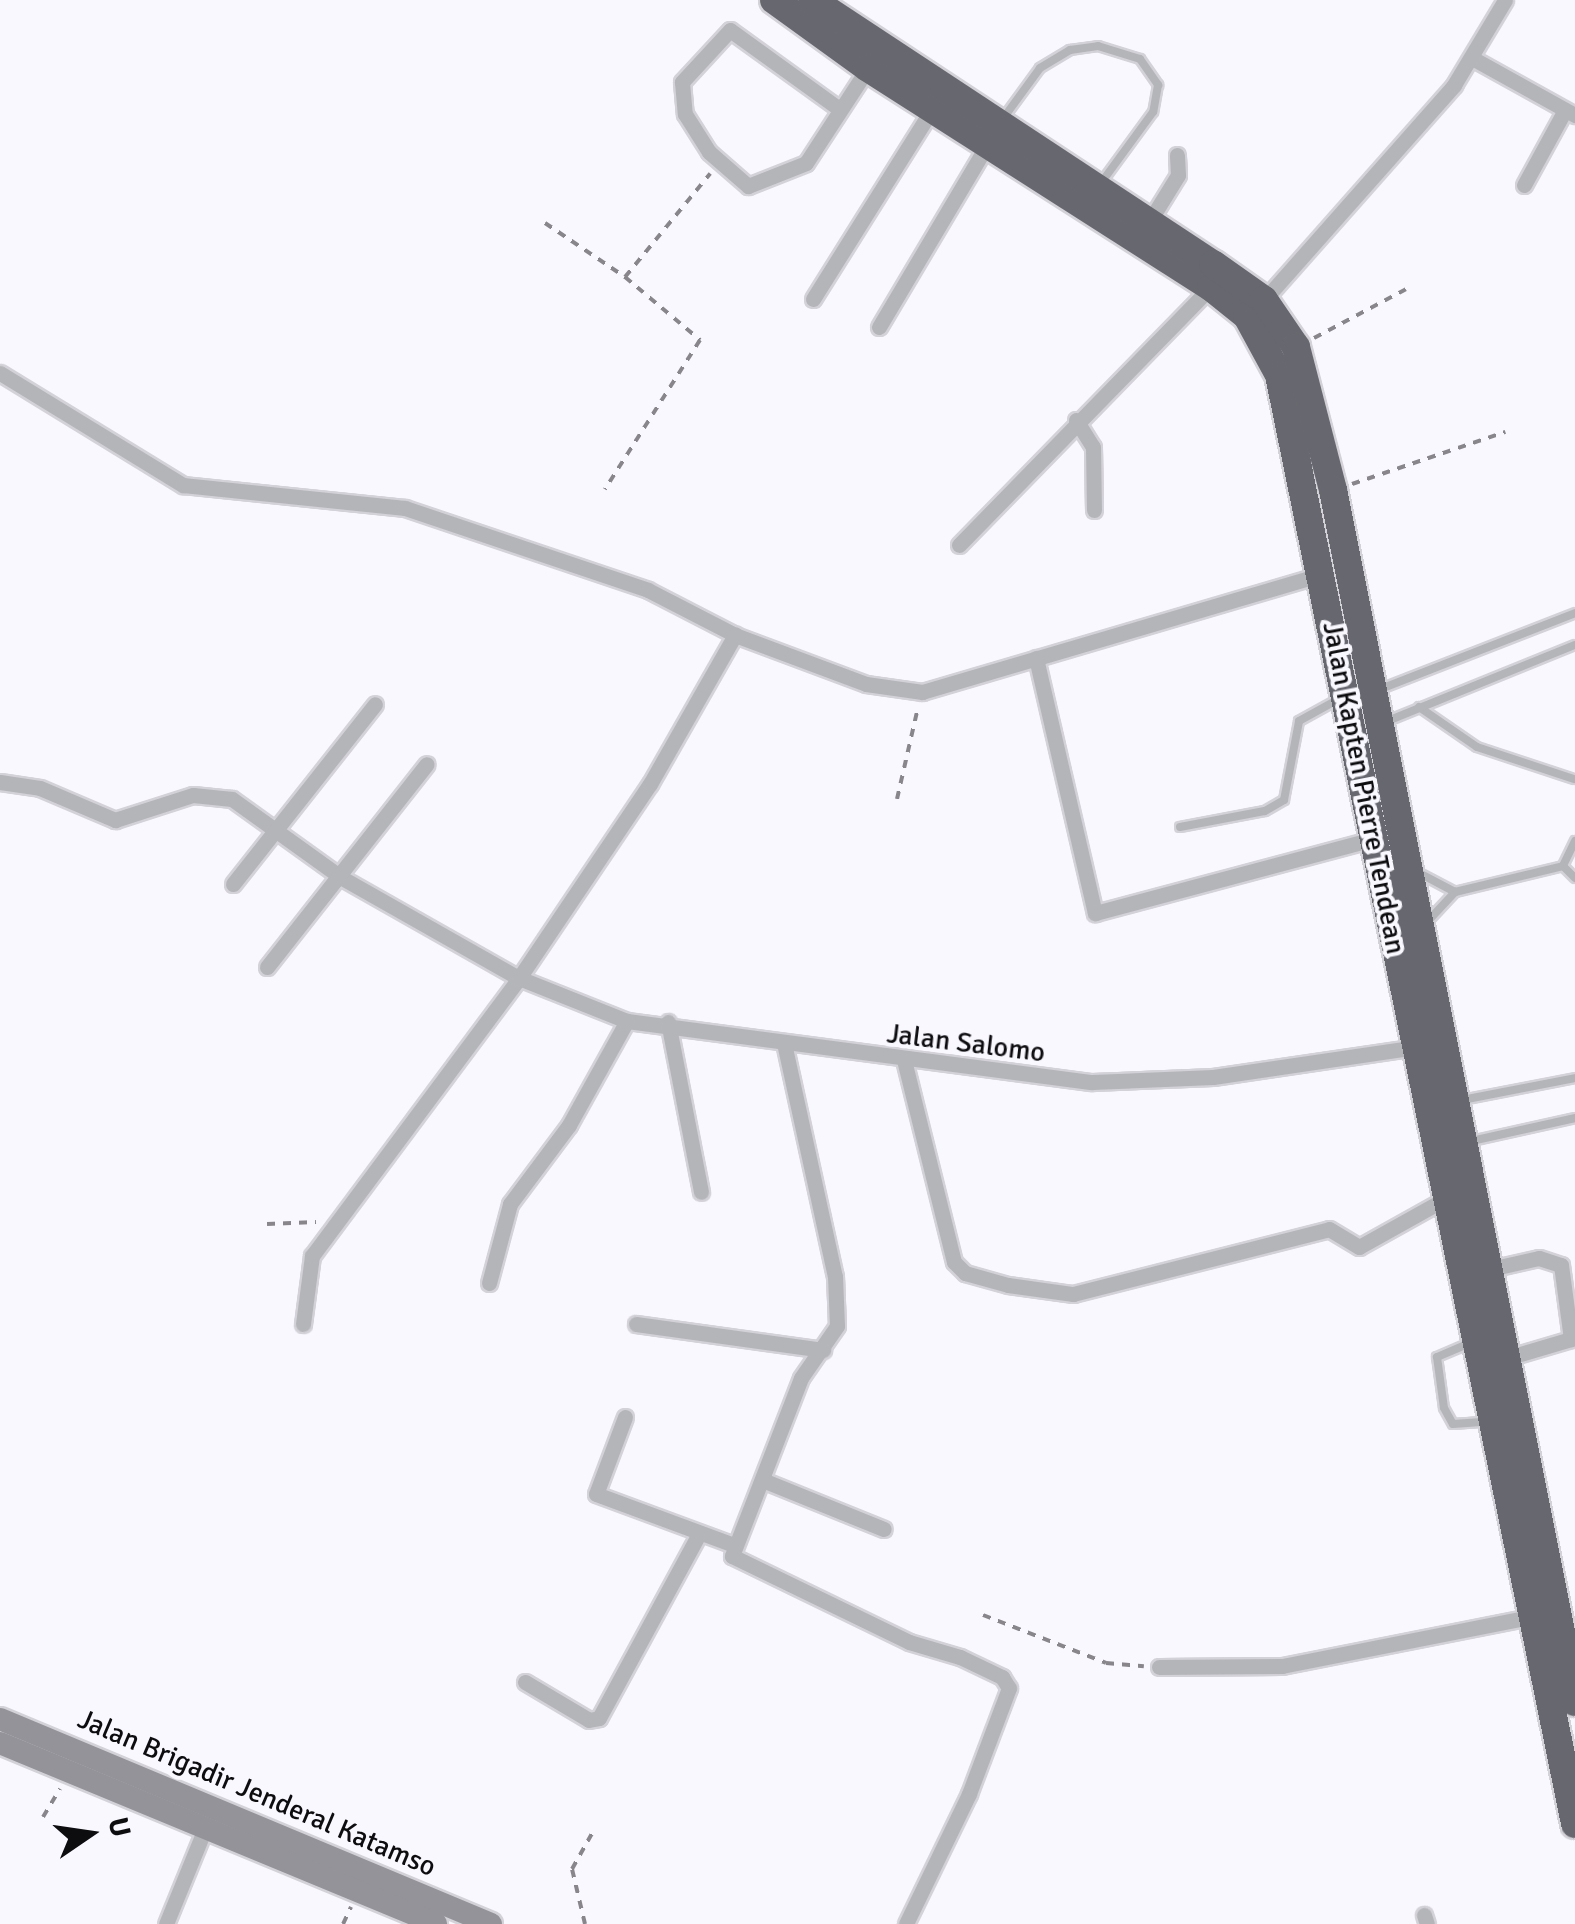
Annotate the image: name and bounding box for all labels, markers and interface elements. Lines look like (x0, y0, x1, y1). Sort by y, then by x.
street label: Jalan Kapten Pierre Tendean (1315, 619, 1413, 957)
street label: Jalan Salomo (885, 1017, 1047, 1069)
street label: Jalan Brigadir Jenderal Katamso (73, 1702, 441, 1884)
north arrow (40, 1784, 140, 1884)
text: U (101, 1814, 138, 1840)

